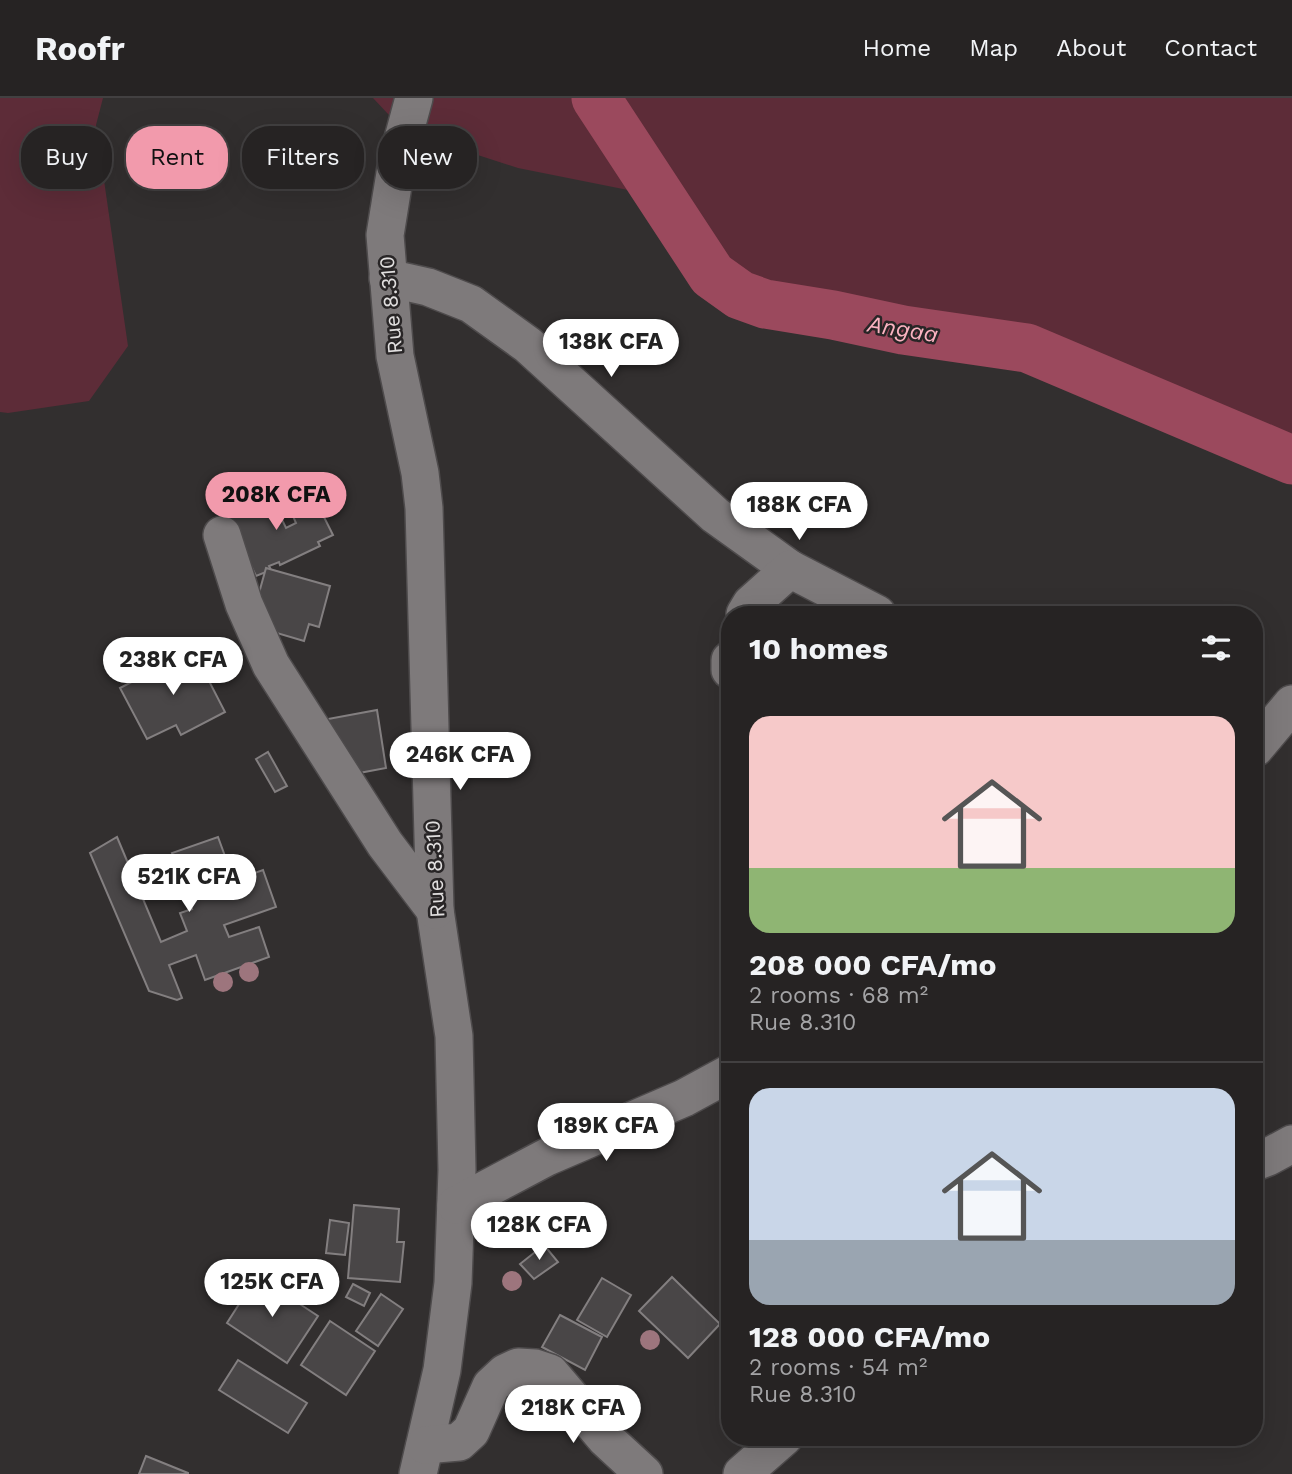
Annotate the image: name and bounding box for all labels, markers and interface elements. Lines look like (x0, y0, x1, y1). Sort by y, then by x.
text: Roofr (35, 29, 125, 68)
text: Home (863, 34, 931, 62)
text: Map (969, 34, 1018, 62)
text: About (1056, 34, 1126, 62)
text: Contact (1164, 34, 1257, 62)
chip: Buy (21, 126, 112, 189)
chip: Rent (126, 126, 228, 189)
chip: Filters (242, 126, 364, 189)
chip: New (378, 126, 477, 189)
street label: Rue 8.310 (374, 255, 407, 355)
water label: Angaa (865, 310, 940, 348)
pin: 138K CFA (539, 320, 683, 379)
text: 138K CFA (559, 328, 663, 355)
pin: 208K CFA (204, 472, 348, 532)
text: 208K CFA (221, 481, 331, 508)
pin: 188K CFA (727, 482, 871, 542)
text: 188K CFA (747, 491, 852, 518)
icon: filters (1197, 629, 1235, 667)
text: 10 homes (749, 631, 888, 666)
pin: 238K CFA (101, 638, 245, 697)
text: 238K CFA (119, 646, 227, 673)
pin: 246K CFA (388, 732, 532, 792)
text: 246K CFA (406, 741, 514, 768)
icon: home (929, 761, 1055, 887)
street label: Rue 8.310 (419, 819, 450, 919)
pin: 521K CFA (117, 854, 261, 914)
text: 521K CFA (137, 863, 241, 890)
text: 208 000 CFA/mo (749, 947, 997, 982)
text: 2 rooms · 68 m² (749, 982, 928, 1009)
text: Rue 8.310 (749, 1009, 856, 1036)
pin: 189K CFA (534, 1104, 678, 1163)
text: 189K CFA (554, 1112, 658, 1139)
icon: home (929, 1133, 1055, 1259)
pin: 128K CFA (467, 1202, 611, 1262)
text: 128K CFA (487, 1211, 591, 1238)
pin: 125K CFA (200, 1260, 344, 1319)
text: 125K CFA (220, 1268, 324, 1295)
text: 128 000 CFA/mo (749, 1319, 990, 1354)
text: 2 rooms · 54 m² (749, 1354, 927, 1381)
text: Rue 8.310 (749, 1381, 856, 1408)
pin: 218K CFA (501, 1386, 645, 1445)
text: 218K CFA (521, 1394, 625, 1421)

